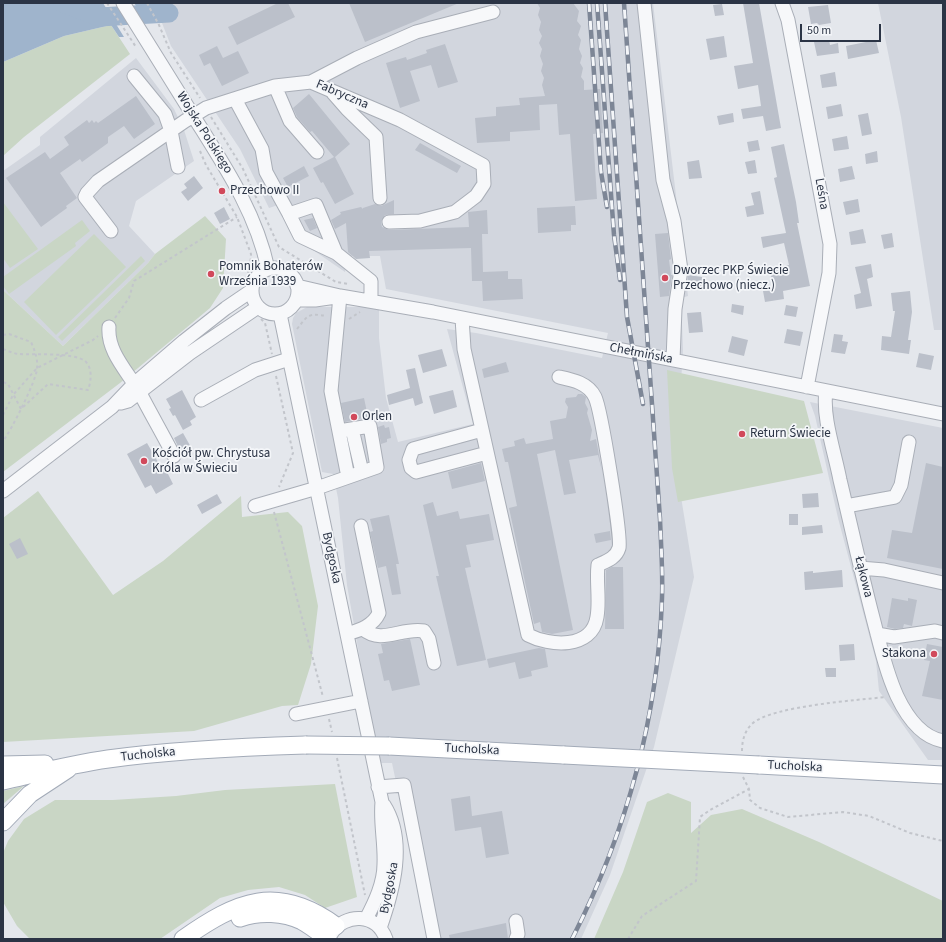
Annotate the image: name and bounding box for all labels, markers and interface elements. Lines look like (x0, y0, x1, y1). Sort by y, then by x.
scale bar (802, 16, 883, 42)
text: 50 m (807, 22, 831, 39)
street label: Fabryczna (313, 77, 371, 113)
street label: Wojska Polskiego (173, 89, 235, 177)
street label: Leśna (811, 177, 831, 211)
place label: Przechowo II (230, 183, 299, 199)
marker: Przechowo II (217, 186, 227, 196)
place label: Pomnik Bohaterów Września 1939 (219, 259, 323, 290)
place label: Dworzec PKP Świecie Przechowo (niecz.) (673, 263, 789, 294)
marker: Pomnik Bohaterów Września 1939 (206, 269, 216, 279)
marker: Dworzec PKP Świecie Przechowo (niecz.) (660, 273, 670, 283)
street label: Chełmińska (608, 340, 674, 368)
place label: Orlen (362, 409, 392, 425)
marker: Orlen (349, 412, 359, 422)
place label: Return Świecie (750, 426, 831, 442)
marker: Return Świecie (737, 429, 747, 439)
place label: Kościół pw. Chrystusa Króla w Świeciu (152, 446, 270, 477)
marker: Kościół pw. Chrystusa Króla w Świeciu (139, 456, 149, 466)
street label: Bydgoska (318, 531, 344, 585)
street label: Łąkowa (850, 555, 876, 599)
place label: Stakona (882, 646, 926, 662)
marker: Stakona (929, 649, 939, 659)
street label: Tucholska (444, 741, 500, 759)
street label: Tucholska (120, 744, 176, 766)
street label: Tucholska (767, 758, 823, 776)
street label: Bydgoska (377, 861, 403, 915)

